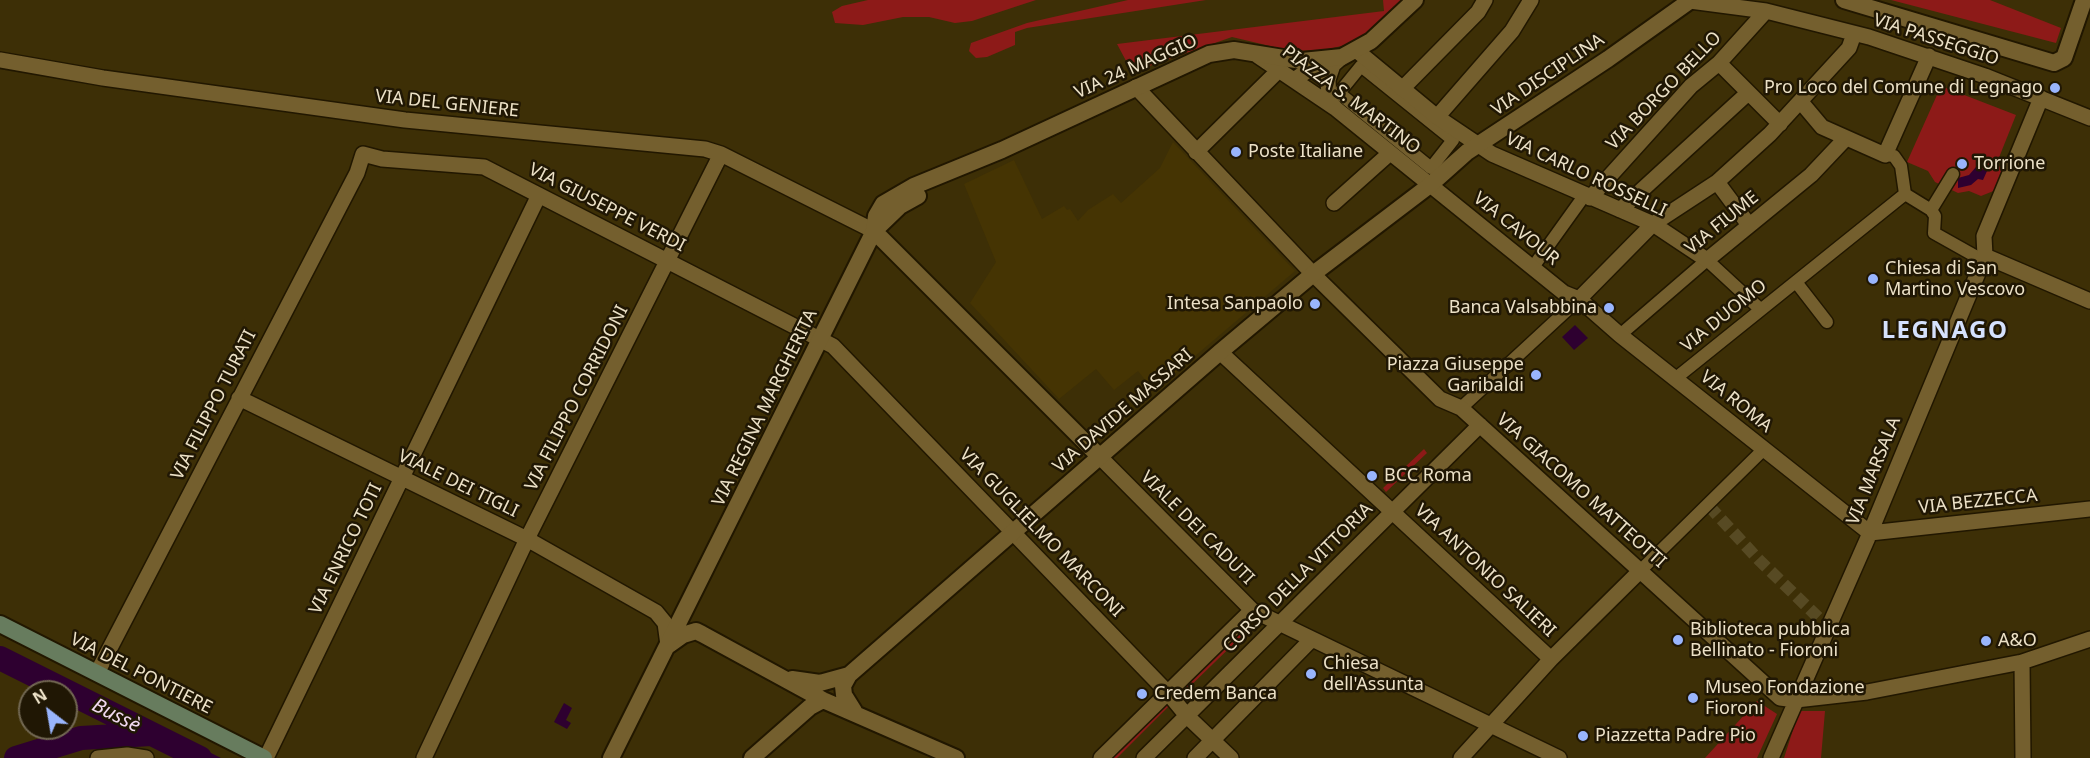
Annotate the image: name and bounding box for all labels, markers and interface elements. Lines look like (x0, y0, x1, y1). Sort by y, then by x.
street label: VIA PASSEGGIO (1871, 10, 2001, 70)
street label: VIA BORGO BELLO (1602, 27, 1726, 155)
street label: VIA DISCIPLINA (1488, 29, 1608, 121)
street label: VIA 24 MAGGIO (1071, 30, 1201, 104)
street label: PIAZZA S. MARTINO (1278, 41, 1424, 159)
place label: Pro Loco del Comune di Legnago (1764, 77, 2043, 99)
marker: Pro Loco del Comune di Legnago (2048, 81, 2062, 95)
street label: VIA DEL GENIERE (374, 86, 520, 122)
street label: VIA CARLO ROSSELLI (1502, 128, 1670, 222)
place label: Poste Italiane (1248, 141, 1363, 163)
marker: Poste Italiane (1229, 145, 1243, 159)
place label: Torrione (1974, 153, 2045, 175)
marker: Torrione (1955, 157, 1969, 171)
street label: VIA GIUSEPPE VERDI (525, 159, 689, 257)
street label: VIA FIUME (1681, 187, 1763, 259)
street label: VIA CAVOUR (1469, 188, 1563, 270)
place label: Chiesa di San Martino Vescovo (1885, 258, 2025, 300)
marker: Chiesa di San Martino Vescovo (1866, 272, 1880, 286)
street label: VIA DUOMO (1677, 275, 1771, 357)
place label: Intesa Sanpaolo (1167, 293, 1303, 315)
marker: Intesa Sanpaolo (1308, 297, 1322, 311)
place label: Banca Valsabbina (1449, 297, 1597, 319)
marker: Banca Valsabbina (1602, 301, 1616, 315)
street label: VIA FILIPPO CORRIDONI (521, 302, 633, 494)
street label: VIA REGINA MARGHERITA (708, 306, 822, 510)
district label: LEGNAGO (1882, 317, 2008, 345)
street label: VIA FILIPPO TURATI (167, 326, 261, 484)
street label: VIA DAVIDE MASSARI (1049, 345, 1197, 477)
place label: Piazza Giuseppe Garibaldi (1387, 354, 1524, 397)
street label: VIA ROMA (1696, 366, 1776, 438)
marker: Piazza Giuseppe Garibaldi (1529, 368, 1543, 382)
street label: VIA GIACOMO MATTEOTTI (1492, 409, 1670, 573)
street label: VIA MARSALA (1843, 414, 1905, 528)
street label: VIA GUGLIELMO MARCONI (955, 444, 1127, 622)
street label: VIALE DEI TIGLI (394, 446, 522, 522)
place label: BCC Roma (1384, 465, 1472, 487)
street label: VIALE DEI CADUTI (1136, 467, 1258, 589)
marker: BCC Roma (1365, 469, 1379, 483)
street label: VIA ENRICO TOTI (305, 480, 387, 618)
street label: VIA BEZZECCA (1918, 485, 2038, 519)
street label: CORSO DELLA VITTORIA (1219, 499, 1377, 657)
street label: VIA ANTONIO SALIERI (1410, 500, 1560, 642)
place label: Biblioteca pubblica Bellinato - Fioroni (1690, 619, 1850, 662)
street label: VIA DEL PONTIERE (66, 629, 216, 719)
place label: A&O (1998, 630, 2037, 652)
marker: Biblioteca pubblica Bellinato - Fioroni (1671, 633, 1685, 647)
marker: A&O (1979, 634, 1993, 648)
place label: Chiesa dell'Assunta (1323, 653, 1424, 696)
marker: Chiesa dell'Assunta (1304, 667, 1318, 681)
place label: Museo Fondazione Fioroni (1705, 677, 1865, 720)
north arrow (18, 680, 78, 740)
place label: Credem Banca (1154, 683, 1277, 705)
text: N (29, 684, 51, 709)
marker: Credem Banca (1135, 687, 1149, 701)
marker: Museo Fondazione Fioroni (1686, 691, 1700, 705)
water label: Bussè (88, 694, 144, 738)
place label: Piazzetta Padre Pio (1595, 725, 1756, 747)
marker: Piazzetta Padre Pio (1576, 729, 1590, 743)

